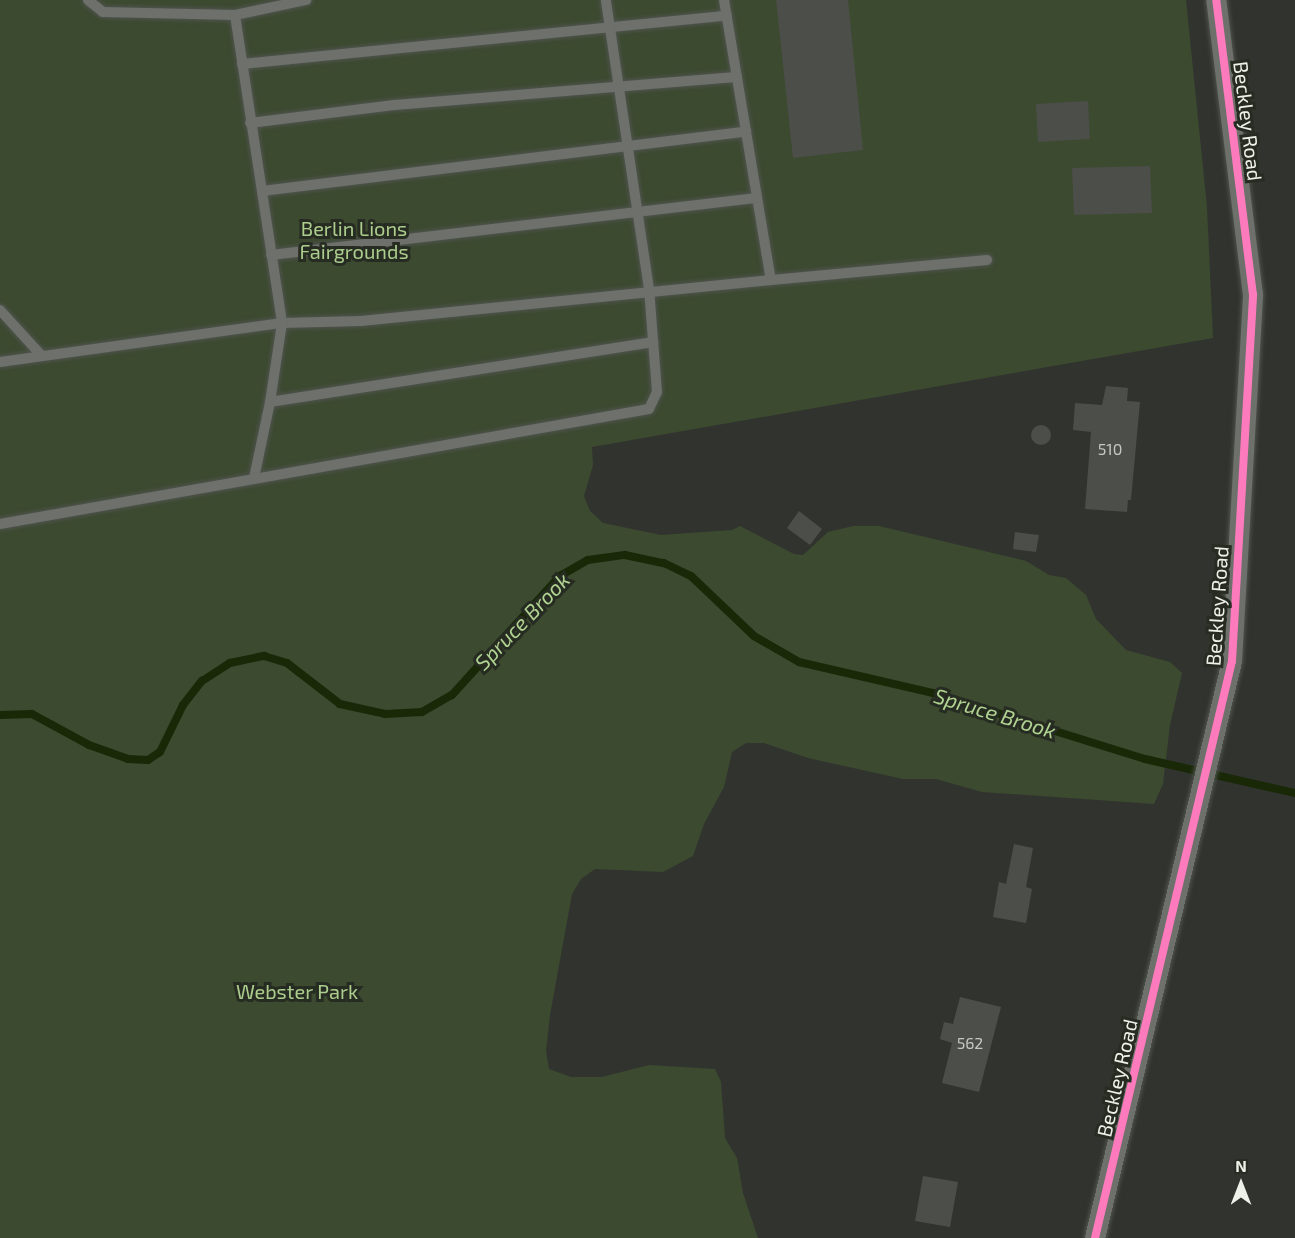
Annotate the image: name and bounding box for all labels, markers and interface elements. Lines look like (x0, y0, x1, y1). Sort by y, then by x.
street label: Beckley Road (1229, 60, 1267, 182)
park label: Berlin Lions Fairgrounds (299, 216, 409, 263)
house number: 510 (1098, 439, 1122, 459)
street label: Beckley Road (1201, 545, 1233, 667)
water label: Spruce Brook (469, 567, 575, 675)
water label: Spruce Brook (931, 683, 1059, 743)
park label: Webster Park (236, 979, 358, 1003)
street label: Beckley Road (1092, 1016, 1142, 1140)
house number: 562 (957, 1033, 983, 1053)
north arrow (1211, 1154, 1271, 1214)
text: N (1235, 1156, 1247, 1175)

